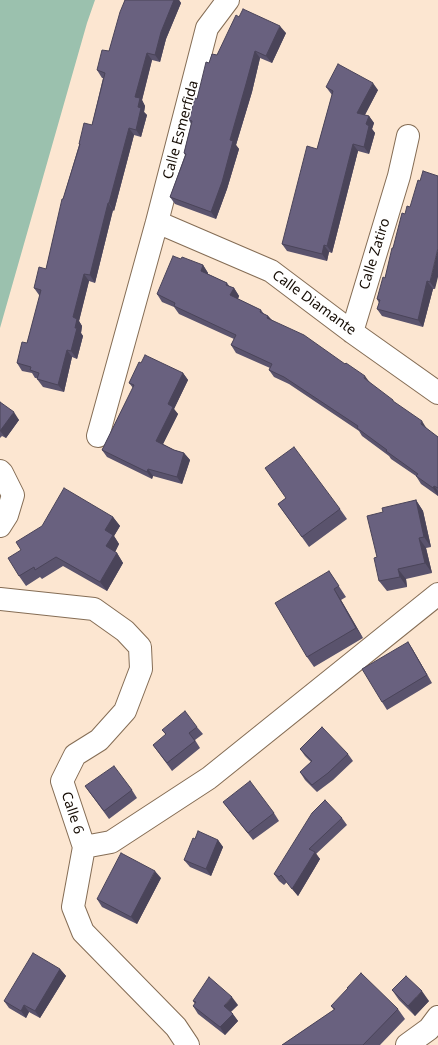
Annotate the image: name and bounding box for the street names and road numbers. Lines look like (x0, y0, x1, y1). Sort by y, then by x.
street label: Calle Esmerfida (160, 79, 202, 181)
street label: Calle Zatiro (356, 216, 394, 292)
street label: Calle Diamante (269, 267, 359, 339)
street label: Calle 6 (57, 790, 87, 836)

